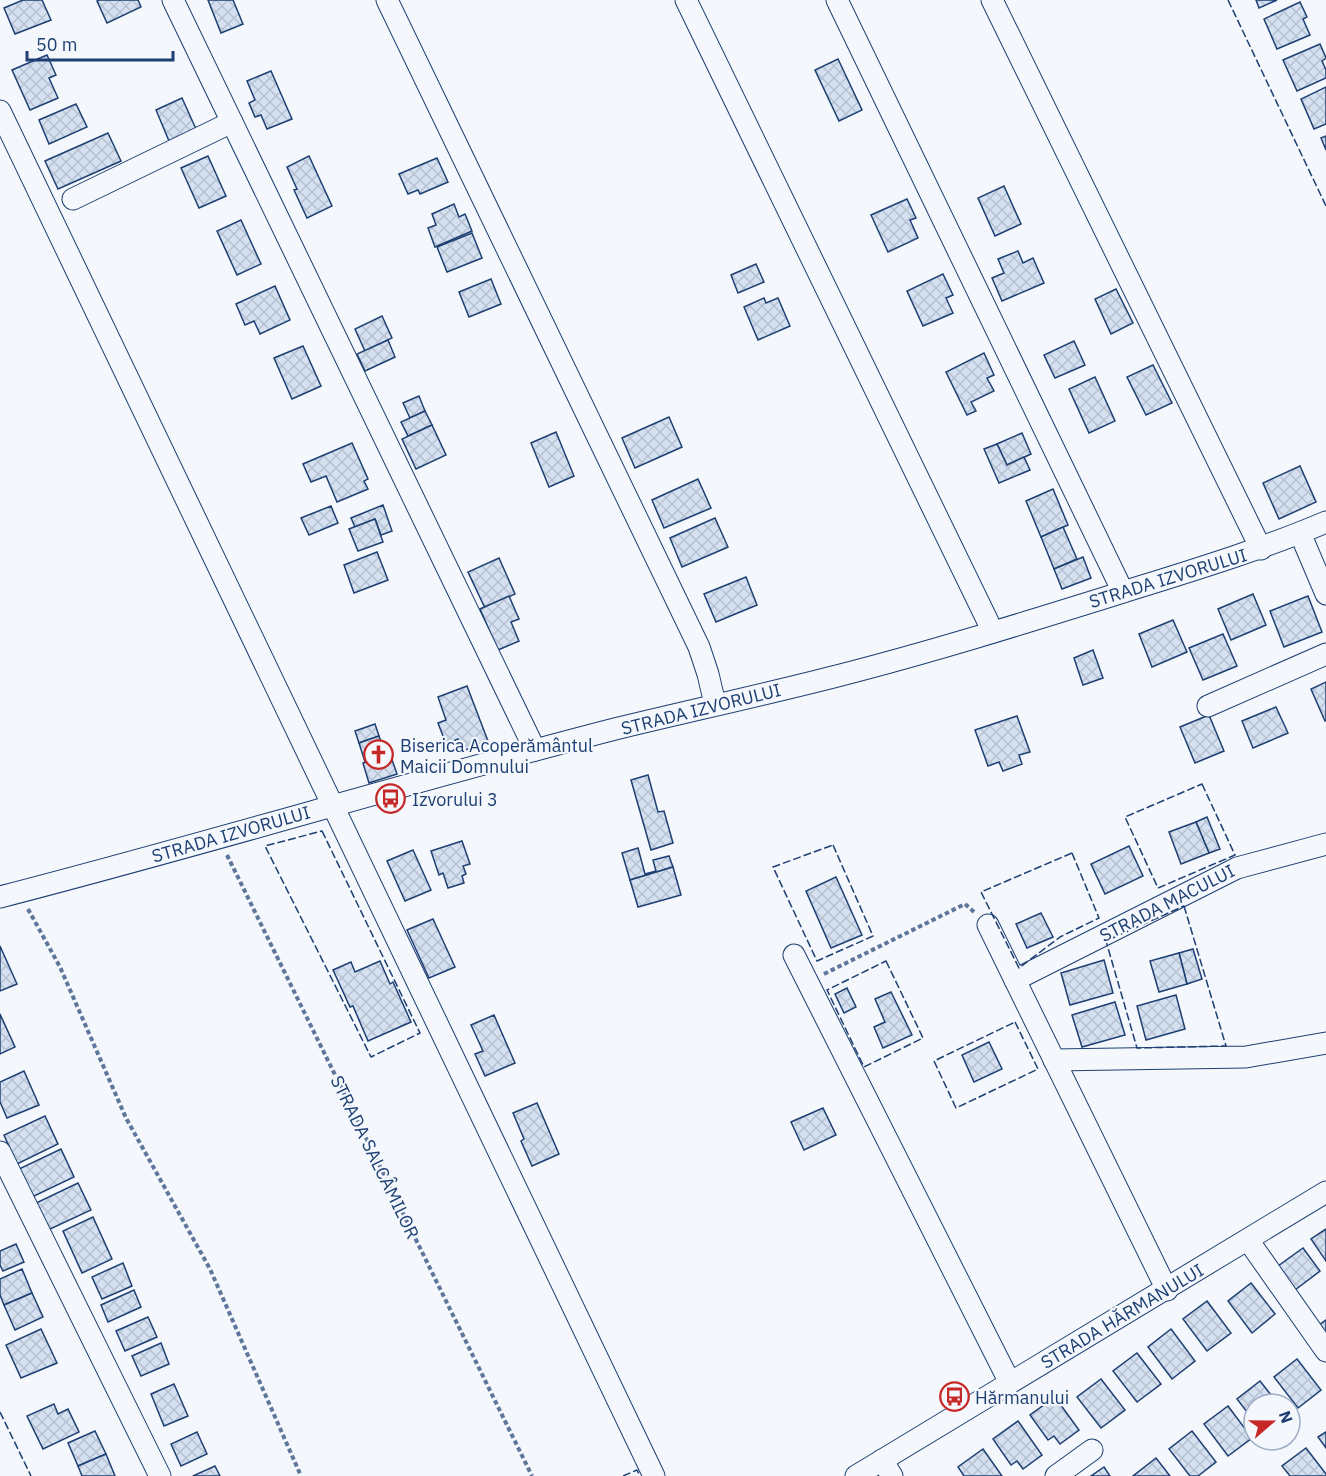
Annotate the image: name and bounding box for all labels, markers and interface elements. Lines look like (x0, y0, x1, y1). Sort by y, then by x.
scale bar (27, 24, 172, 62)
text: 50 m (36, 33, 78, 56)
street label: STRADA IZVORULUI (1086, 543, 1250, 613)
street label: STRADA IZVORULUI (619, 678, 783, 740)
place label: Biserica Acoperământul Maicii Domnului (400, 734, 593, 778)
church icon: Biserica Acoperământul Maicii Domnului (363, 739, 395, 771)
bus stop icon: Izvorului 3 (375, 783, 407, 815)
place label: Izvorului 3 (412, 788, 498, 811)
street label: STRADA IZVORULUI (149, 800, 313, 868)
street label: STRADA MACULUI (1096, 859, 1238, 947)
street label: STRADA SALCÂMILOR (325, 1072, 425, 1242)
street label: STRADA HĂRMANULUI (1036, 1258, 1208, 1374)
bus stop icon: Hărmanului (938, 1381, 970, 1413)
place label: Hărmanului (975, 1386, 1069, 1409)
north arrow (1242, 1392, 1302, 1452)
text: N (1275, 1408, 1297, 1426)

